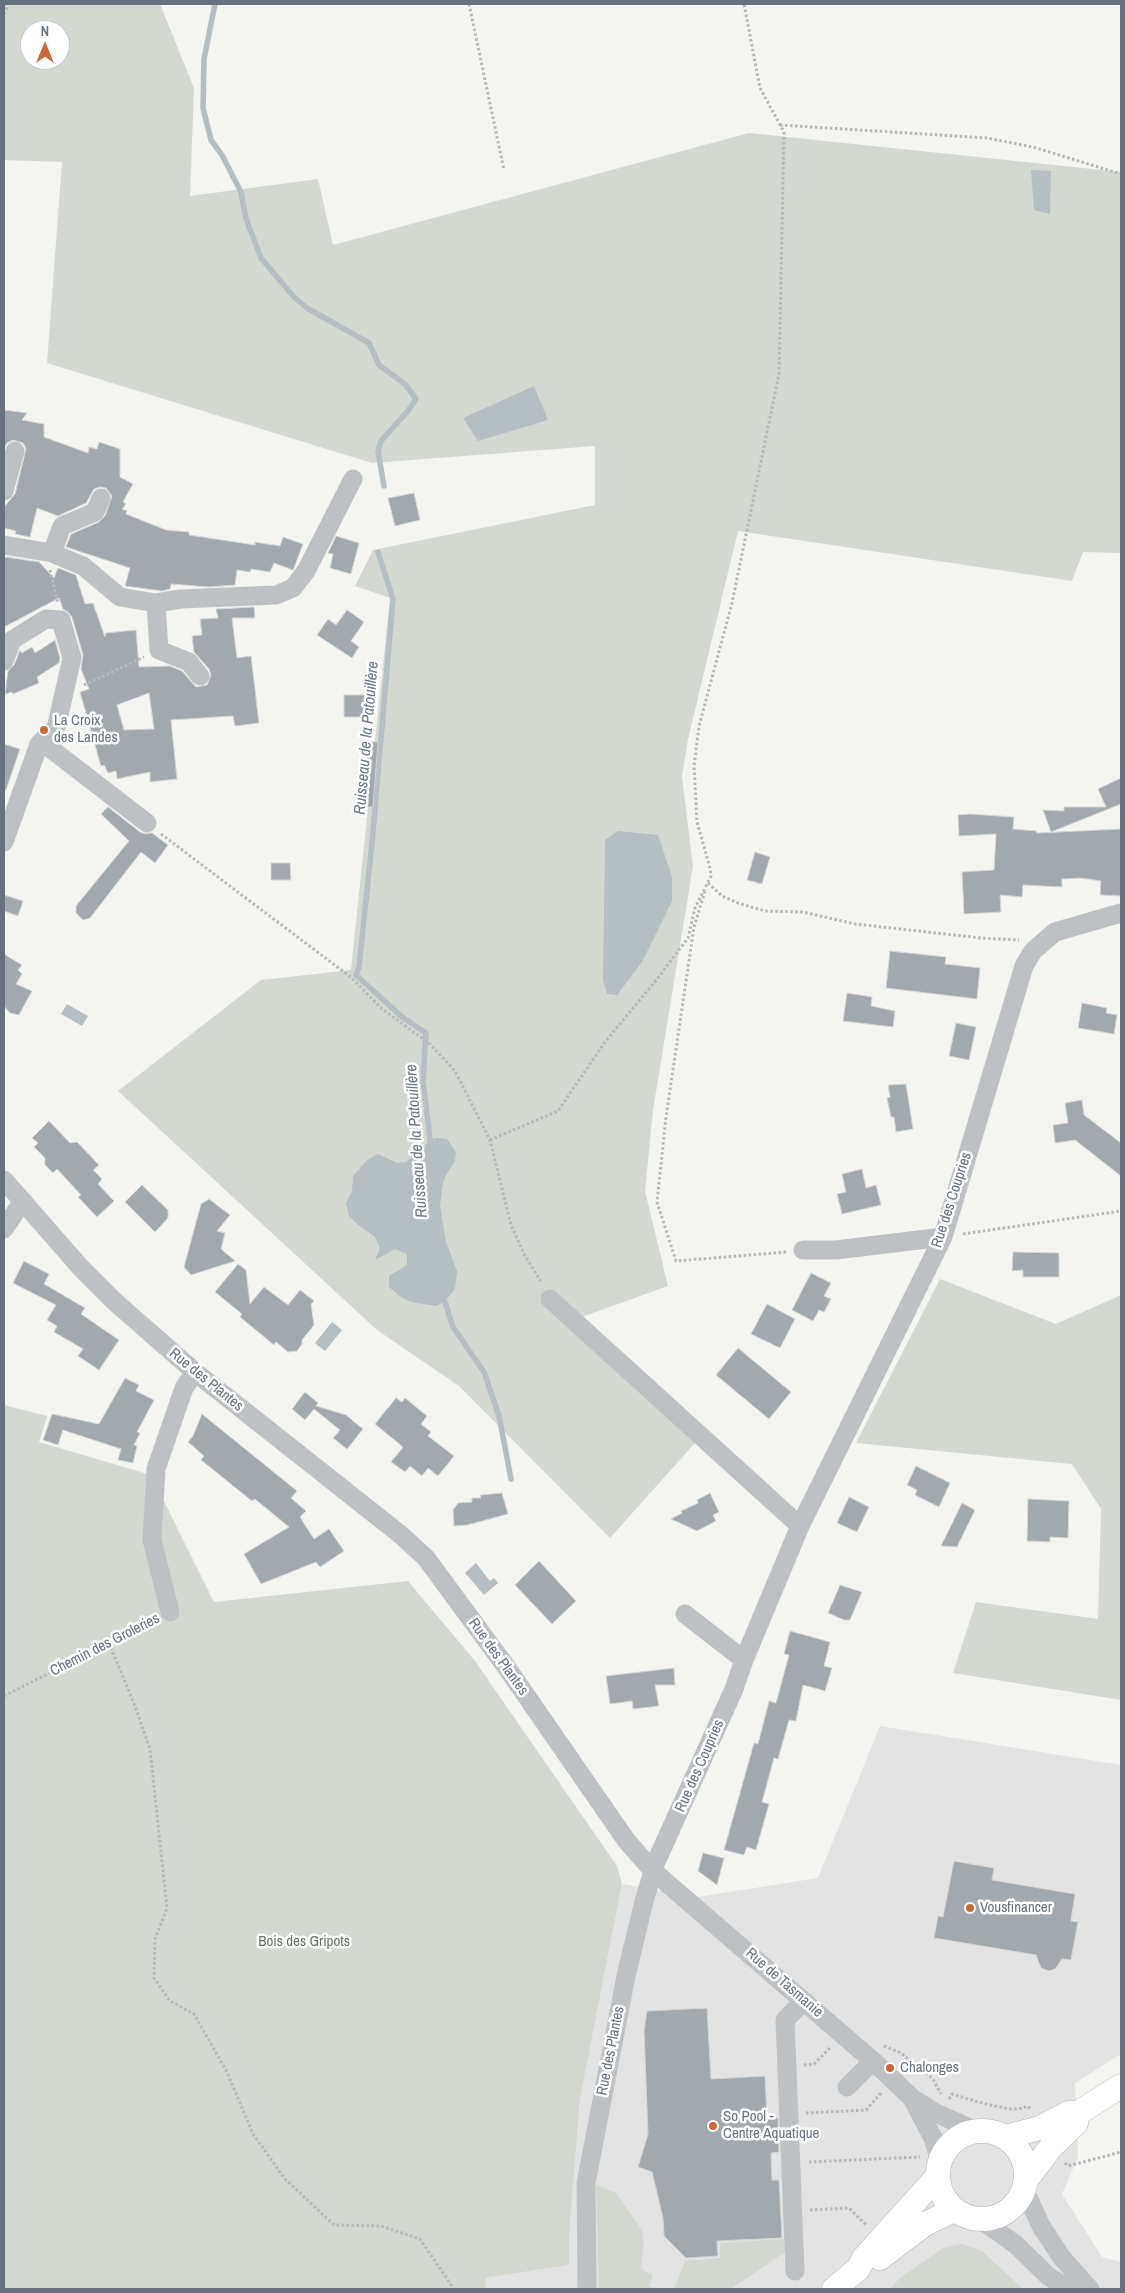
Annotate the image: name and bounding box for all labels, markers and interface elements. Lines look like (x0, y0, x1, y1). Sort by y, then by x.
north arrow (20, 20, 70, 70)
text: N (41, 22, 49, 40)
water label: Ruisseau de la Patouillère (351, 661, 383, 815)
place label: La Croix des Landes (54, 712, 118, 747)
marker: La Croix des Landes (38, 724, 50, 736)
water label: Ruisseau de la Patouillère (402, 1064, 432, 1218)
street label: Rue des Coupries (928, 1150, 976, 1250)
street label: Rue des Plantes (165, 1345, 247, 1415)
street label: Chemin des Groleries (47, 1610, 163, 1680)
street label: Rue des Plantes (464, 1615, 532, 1699)
street label: Rue des Coupries (672, 1717, 728, 1815)
place label: Vousfinancer (980, 1899, 1052, 1917)
marker: Vousfinancer (964, 1902, 976, 1914)
park label: Bois des Gripots (258, 1933, 350, 1951)
street label: Rue de Tasmanie (742, 1945, 826, 2021)
street label: Rue des Plantes (594, 2005, 628, 2097)
place label: Chalonges (900, 2059, 959, 2077)
marker: Chalonges (884, 2062, 896, 2074)
place label: So Pool - Centre Aquatique (723, 2108, 819, 2143)
marker: So Pool - Centre Aquatique (707, 2120, 719, 2132)

